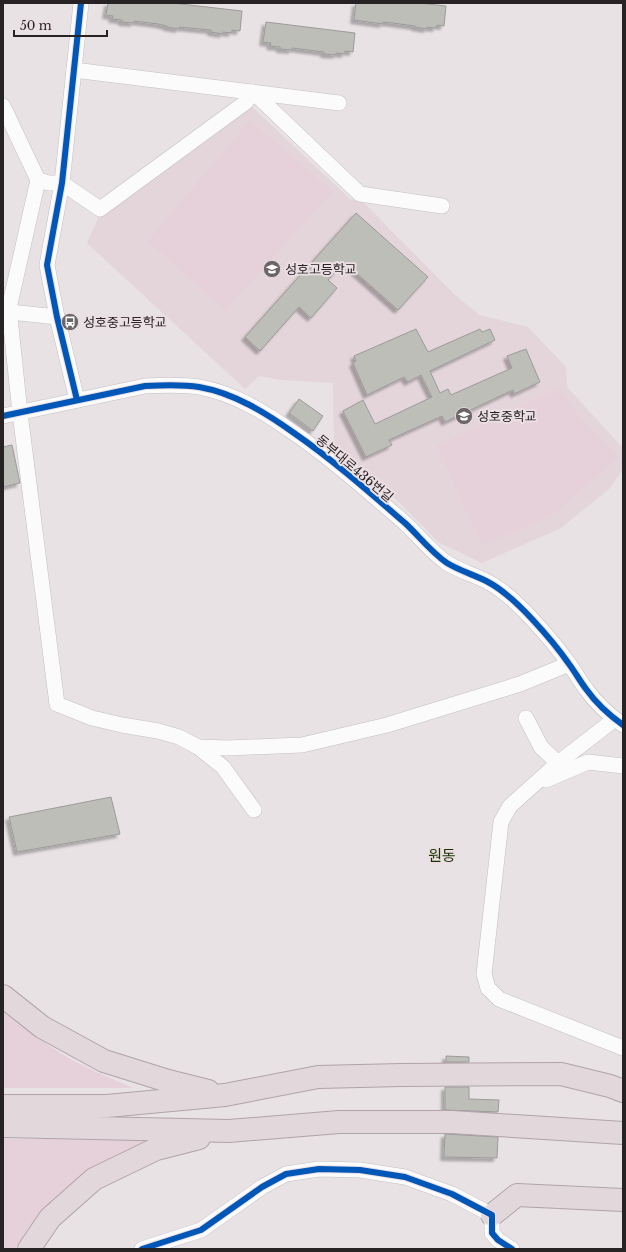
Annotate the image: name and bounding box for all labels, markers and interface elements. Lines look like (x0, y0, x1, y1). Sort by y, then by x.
scale bar (14, 12, 107, 38)
text: 50 m (20, 18, 52, 33)
school or university icon: 성호고등학교 (262, 259, 282, 279)
place label: 성호고등학교 (285, 261, 357, 278)
bus stop icon: 성호중고등학교 (60, 312, 80, 332)
place label: 성호중고등학교 (83, 314, 167, 331)
school or university icon: 성호중학교 (454, 406, 474, 426)
place label: 성호중학교 (477, 408, 537, 425)
street label: 동부대로436번길 (313, 431, 397, 506)
district label: 원동 (428, 846, 456, 865)

